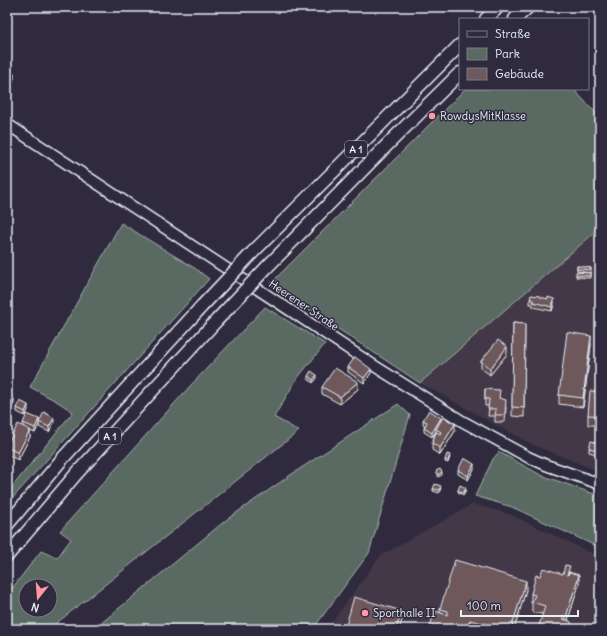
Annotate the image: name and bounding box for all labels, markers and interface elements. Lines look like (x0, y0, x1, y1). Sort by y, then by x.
legend (459, 18, 589, 90)
text: Straße (495, 26, 530, 41)
text: Park (495, 46, 520, 61)
text: Gebäude (495, 66, 544, 81)
place label: RowdysMitKlasse (440, 109, 526, 123)
marker: RowdysMitKlasse (427, 111, 437, 121)
road number: A 1 (345, 141, 367, 157)
street label: Heerener Straße (266, 276, 342, 334)
road number: A 1 (99, 428, 121, 444)
north arrow (18, 578, 58, 618)
scale bar (461, 592, 578, 618)
text: 100 m (467, 598, 501, 613)
text: N (29, 600, 41, 615)
place label: Sporthalle II (373, 606, 436, 620)
marker: Sporthalle II (360, 608, 370, 618)

